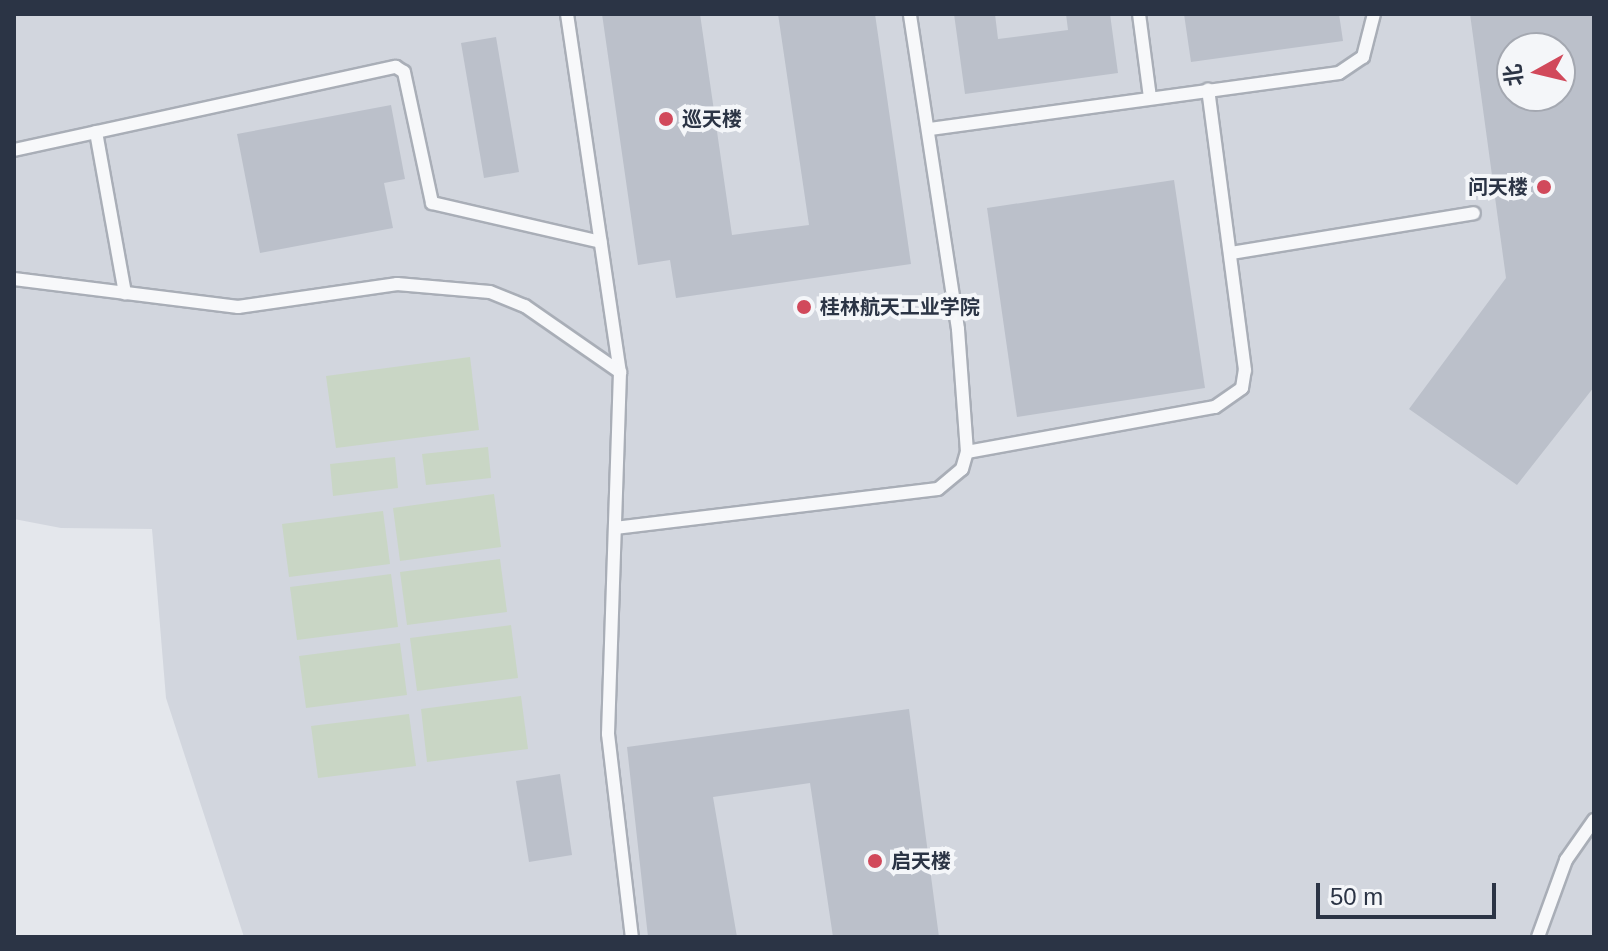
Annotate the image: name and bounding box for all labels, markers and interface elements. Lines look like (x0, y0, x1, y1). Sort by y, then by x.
north arrow (1496, 32, 1576, 112)
text: 北 (1500, 62, 1528, 88)
place label: 巡天楼 (682, 107, 742, 131)
marker: 巡天楼 (657, 110, 675, 128)
place label: 问天楼 (1468, 175, 1528, 199)
marker: 问天楼 (1535, 178, 1553, 196)
place label: 桂林航天工业学院 (820, 295, 980, 319)
marker: 桂林航天工业学院 (795, 298, 813, 316)
place label: 启天楼 (891, 849, 951, 873)
marker: 启天楼 (866, 852, 884, 870)
scale bar (1320, 867, 1500, 917)
text: 50 m (1330, 883, 1383, 910)

